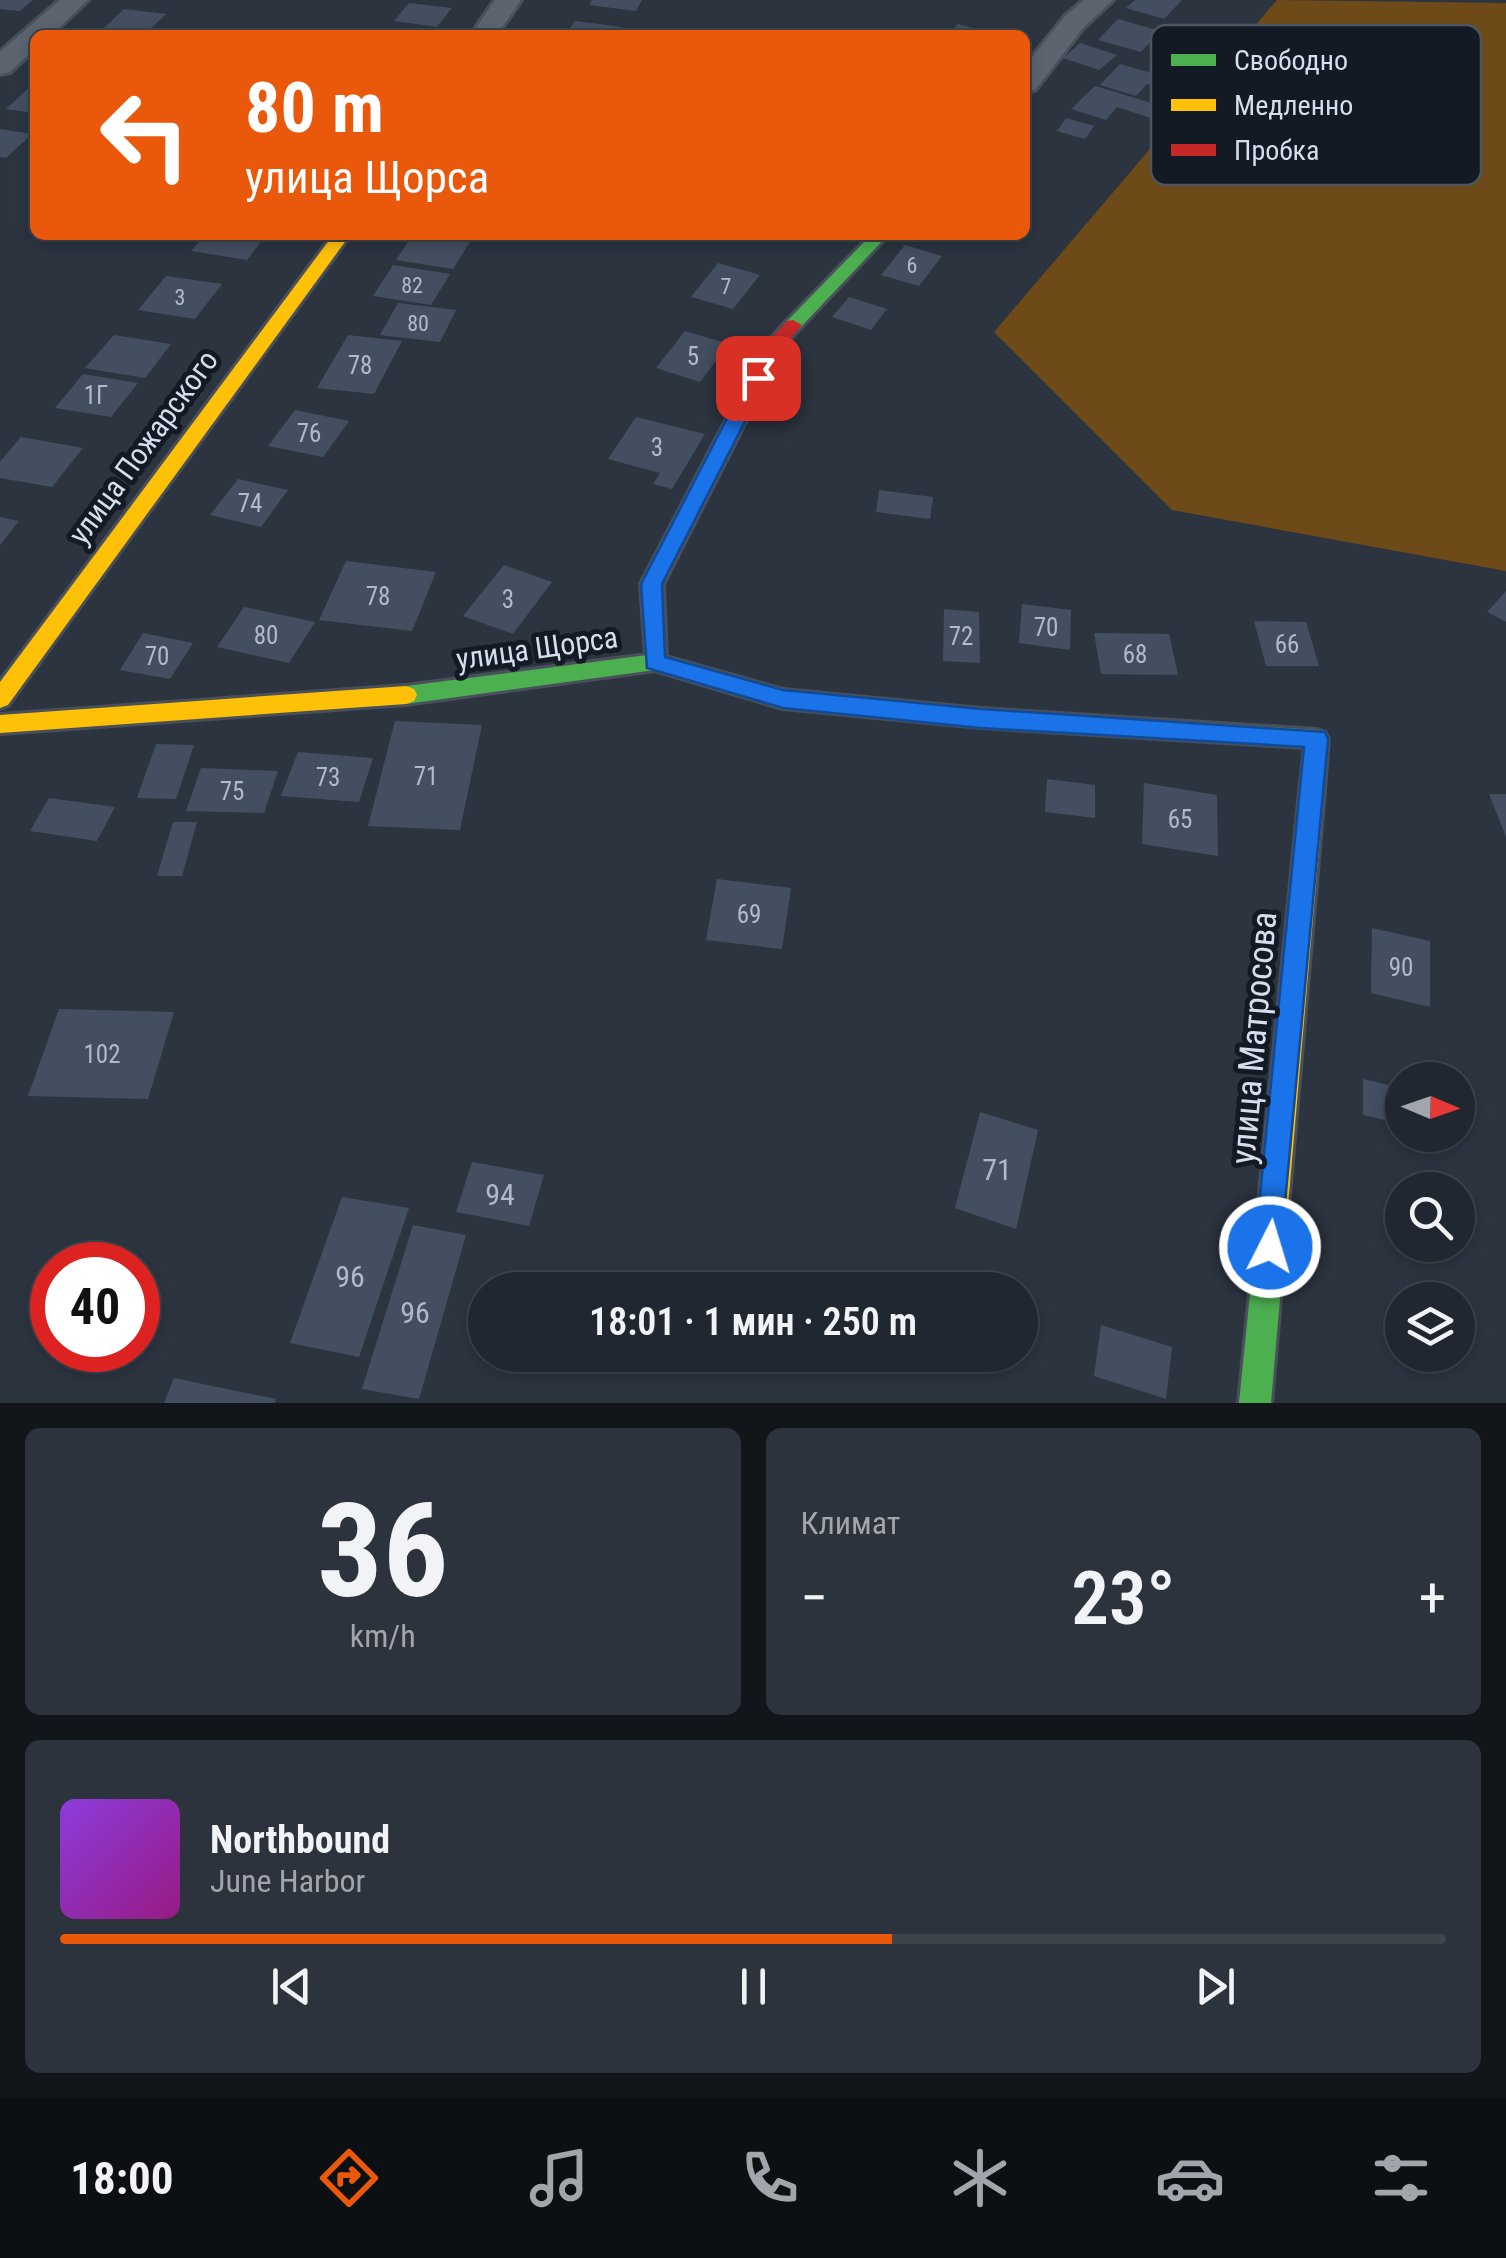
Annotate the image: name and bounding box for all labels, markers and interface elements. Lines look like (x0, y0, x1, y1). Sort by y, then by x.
legend (1151, 25, 1481, 185)
text: Свободно (1234, 44, 1348, 77)
text: 80 m (245, 67, 384, 149)
icon: left (80, 70, 210, 200)
text: Медленно (1234, 89, 1353, 122)
text: Пробка (1234, 134, 1319, 167)
text: улица Щорса (245, 151, 489, 204)
house number: 6 (907, 253, 917, 278)
house number: 82 (401, 273, 423, 298)
house number: 7 (721, 274, 731, 299)
house number: 3 (175, 285, 185, 310)
house number: 80 (407, 311, 429, 336)
pin (716, 336, 801, 421)
house number: 5 (687, 342, 699, 371)
street label: улица Пожарского (61, 343, 225, 551)
house number: 78 (348, 351, 372, 380)
icon: arrive (731, 351, 786, 406)
house number: 1Г (84, 381, 108, 410)
house number: 76 (297, 419, 321, 448)
house number: 3 (651, 433, 663, 462)
house number: 74 (238, 489, 262, 518)
house number: 78 (366, 582, 390, 611)
house number: 3 (502, 585, 514, 614)
house number: 70 (1034, 613, 1058, 642)
street label: улица Щорса (454, 619, 620, 677)
house number: 80 (254, 621, 278, 650)
house number: 72 (949, 622, 973, 651)
house number: 66 (1275, 630, 1299, 659)
house number: 68 (1123, 640, 1147, 669)
house number: 70 (145, 642, 169, 671)
house number: 71 (414, 762, 438, 791)
house number: 73 (316, 763, 340, 792)
house number: 75 (220, 777, 244, 806)
house number: 65 (1168, 805, 1192, 834)
house number: 69 (737, 900, 761, 929)
street label: улица Матросова (1223, 910, 1285, 1166)
house number: 90 (1389, 953, 1413, 982)
house number: 102 (83, 1040, 121, 1069)
north arrow (1385, 1062, 1475, 1152)
map controls (1385, 1062, 1475, 1372)
house number: 71 (982, 1152, 1012, 1187)
button: search (1385, 1172, 1475, 1262)
house number: 94 (485, 1177, 515, 1212)
position arrow (1218, 1195, 1322, 1299)
speed limit sign: 40 (30, 1242, 160, 1372)
house number: 96 (335, 1259, 365, 1294)
button: layers (1385, 1282, 1475, 1372)
house number: 96 (400, 1295, 430, 1330)
text: 18:01 · 1 мин · 250 m (589, 1300, 917, 1344)
text: 36 (317, 1475, 448, 1628)
text: Климат (801, 1504, 900, 1542)
text: 23° (1071, 1554, 1176, 1642)
text: − (801, 1566, 828, 1630)
text: + (1419, 1566, 1446, 1630)
text: km/h (350, 1617, 416, 1655)
text: Northbound (210, 1818, 390, 1862)
text: June Harbor (210, 1862, 365, 1900)
icon: previous (264, 1959, 319, 2014)
icon: pause (726, 1959, 781, 2014)
icon: next (1188, 1959, 1243, 2014)
icon: directions (314, 2143, 384, 2213)
icon: music (524, 2143, 594, 2213)
icon: phone (735, 2143, 805, 2213)
icon: climate (945, 2143, 1015, 2213)
icon: car (1155, 2143, 1225, 2213)
icon: filters (1366, 2143, 1436, 2213)
text: 18:00 (70, 2152, 173, 2205)

